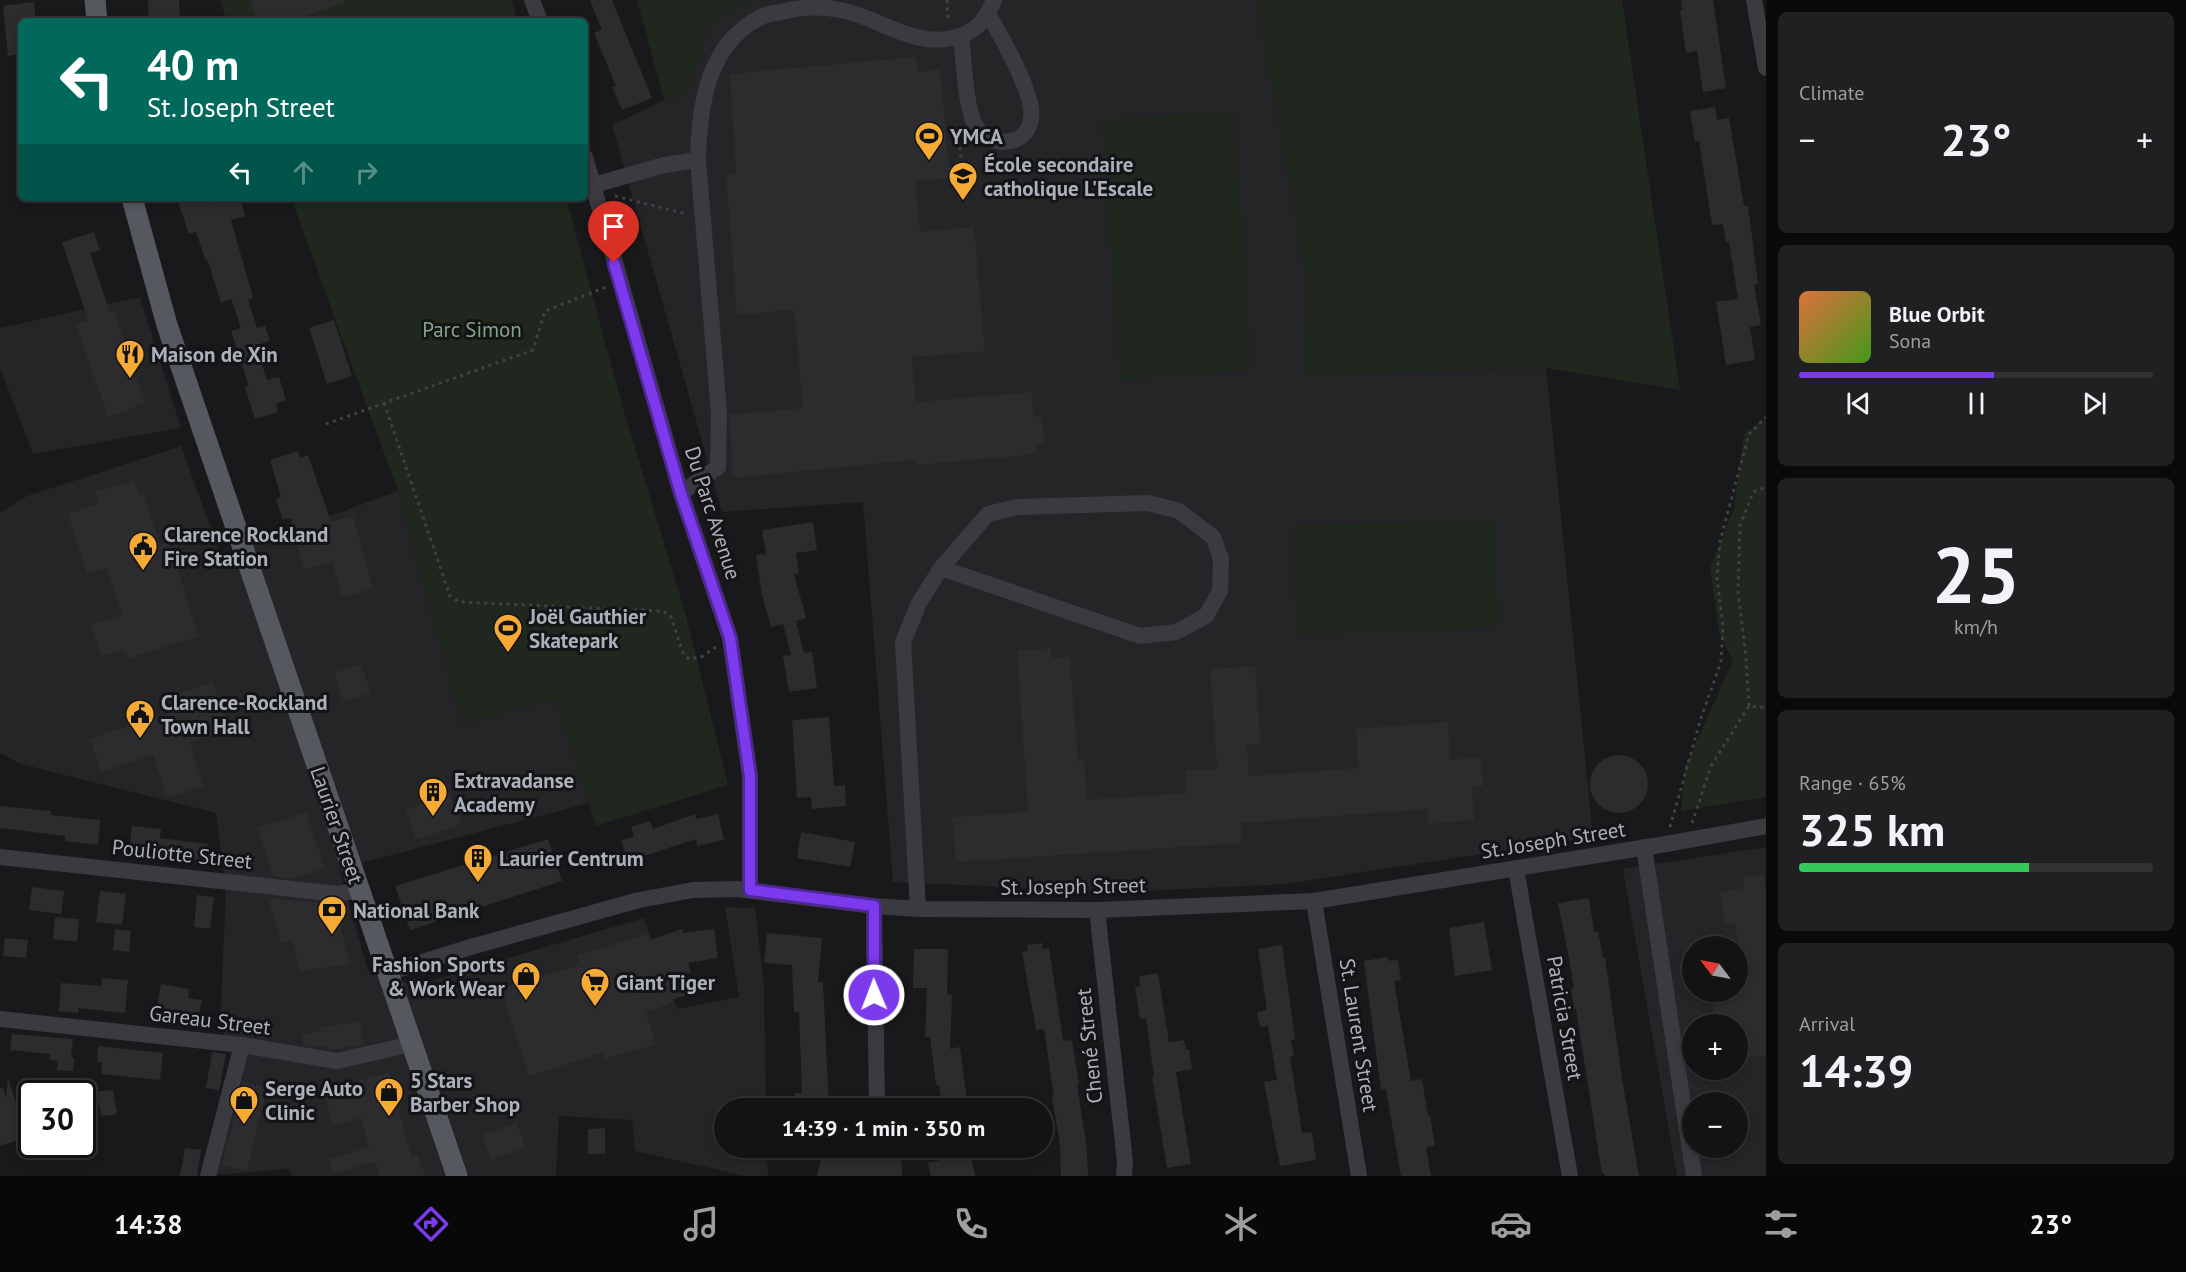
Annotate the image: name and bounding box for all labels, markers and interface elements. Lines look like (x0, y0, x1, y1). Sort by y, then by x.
text: 40 m (147, 37, 239, 92)
icon: left (48, 42, 126, 120)
text: Climate (1799, 80, 1865, 106)
text: St. Joseph Street (147, 90, 335, 124)
text: 23° (1941, 110, 2011, 168)
text: − (1799, 118, 1816, 161)
text: + (2136, 118, 2153, 161)
sports icon: YMCA (913, 120, 945, 162)
place label: YMCA (949, 123, 1003, 150)
place label: École secondaire catholique L'Escale (984, 151, 1153, 202)
icon: left (224, 156, 257, 189)
icon: ahead (287, 156, 320, 189)
icon: right (350, 156, 383, 189)
school or university icon: École secondaire catholique L'Escale (947, 160, 979, 202)
pin (588, 201, 639, 263)
icon: arrive (597, 210, 630, 243)
text: Blue Orbit (1889, 300, 1985, 328)
park label: Parc Simon (422, 316, 522, 343)
text: Sona (1889, 328, 1931, 354)
restaurant icon: Maison de Xin (114, 338, 146, 380)
place label: Maison de Xin (151, 341, 278, 368)
icon: previous (1842, 387, 1875, 420)
icon: pause (1960, 387, 1993, 420)
icon: next (2078, 387, 2111, 420)
street label: Du Parc Avenue (679, 443, 747, 583)
place label: Clarence Rockland Fire Station (164, 521, 328, 572)
text: 25 (1932, 524, 2020, 625)
public building icon: Clarence Rockland Fire Station (127, 530, 159, 572)
place label: Joël Gauthier Skatepark (528, 603, 647, 654)
sports icon: Joël Gauthier Skatepark (492, 612, 524, 654)
text: km/h (1954, 614, 1998, 640)
place label: Clarence-Rockland Town Hall (161, 689, 327, 740)
public building icon: Clarence-Rockland Town Hall (124, 698, 156, 740)
street label: Laurier Street (304, 763, 370, 887)
place label: Extravadanse Academy (454, 767, 574, 818)
text: Range · 65% (1799, 770, 1906, 796)
building icon: Extravadanse Academy (417, 776, 449, 818)
text: 325 km (1799, 800, 1945, 858)
street label: St. Joseph Street (1479, 815, 1627, 865)
street label: Pouliotte Street (111, 833, 253, 875)
building icon: Laurier Centrum (462, 842, 494, 884)
place label: Laurier Centrum (499, 845, 644, 872)
street label: St. Joseph Street (1000, 871, 1146, 901)
bank icon: National Bank (316, 894, 348, 936)
place label: National Bank (353, 897, 480, 924)
north arrow (1682, 936, 1748, 1002)
map controls (1682, 936, 1748, 1158)
place label: Fashion Sports & Work Wear (372, 951, 506, 1002)
street label: Patricia Street (1541, 954, 1589, 1082)
street label: St. Laurent Street (1334, 956, 1384, 1114)
shop icon: Fashion Sports & Work Wear (510, 960, 542, 1002)
position arrow (842, 963, 906, 1027)
supermarket icon: Giant Tiger (579, 966, 611, 1008)
place label: Giant Tiger (616, 969, 716, 996)
street label: Chené Street (1070, 987, 1108, 1105)
street label: Gareau Street (148, 999, 272, 1041)
text: Arrival (1799, 1011, 1855, 1037)
button: + (1682, 1014, 1748, 1080)
text: 14:39 (1799, 1041, 1913, 1099)
place label: 5 Stars Barber Shop (410, 1067, 520, 1118)
place label: Serge Auto Clinic (265, 1075, 363, 1126)
shop icon: 5 Stars Barber Shop (373, 1076, 405, 1118)
speed limit sign: 30 (18, 1080, 96, 1158)
shop icon: Serge Auto Clinic (228, 1084, 260, 1126)
button: − (1682, 1092, 1748, 1158)
text: 14:39 · 1 min · 350 m (782, 1114, 985, 1142)
icon: directions (410, 1203, 452, 1245)
icon: music (680, 1203, 722, 1245)
icon: phone (950, 1203, 992, 1245)
icon: climate (1220, 1203, 1262, 1245)
icon: car (1490, 1203, 1532, 1245)
icon: filters (1760, 1203, 1802, 1245)
text: 14:38 (114, 1207, 182, 1241)
text: 23° (2030, 1207, 2072, 1241)

